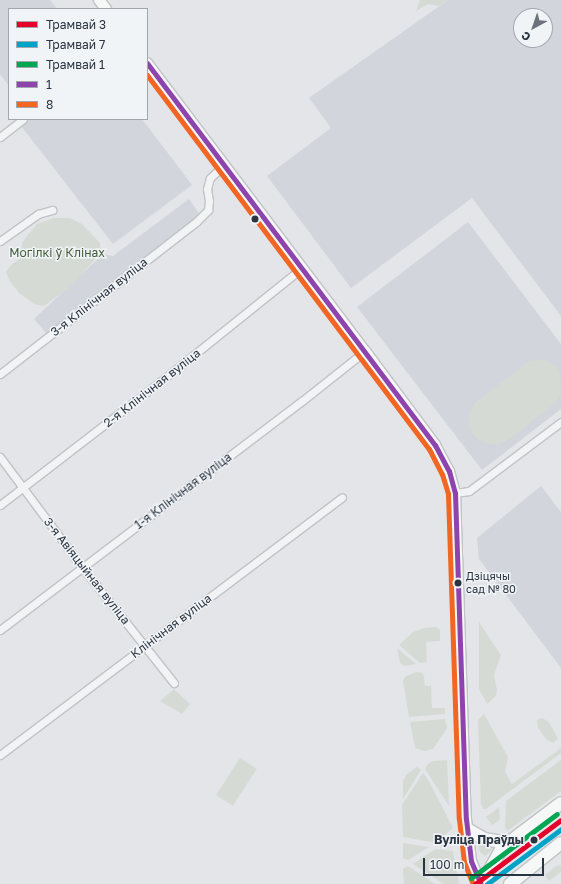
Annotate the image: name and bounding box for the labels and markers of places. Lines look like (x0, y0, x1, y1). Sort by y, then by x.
unlabelled marker (250, 214, 260, 224)
place label: Дзіцячы сад № 80 (466, 570, 516, 596)
marker: Дзіцячы сад № 80 (453, 578, 463, 588)
place label: Вуліца Праўды (434, 833, 524, 847)
marker: Вуліца Праўды (527, 833, 541, 847)

